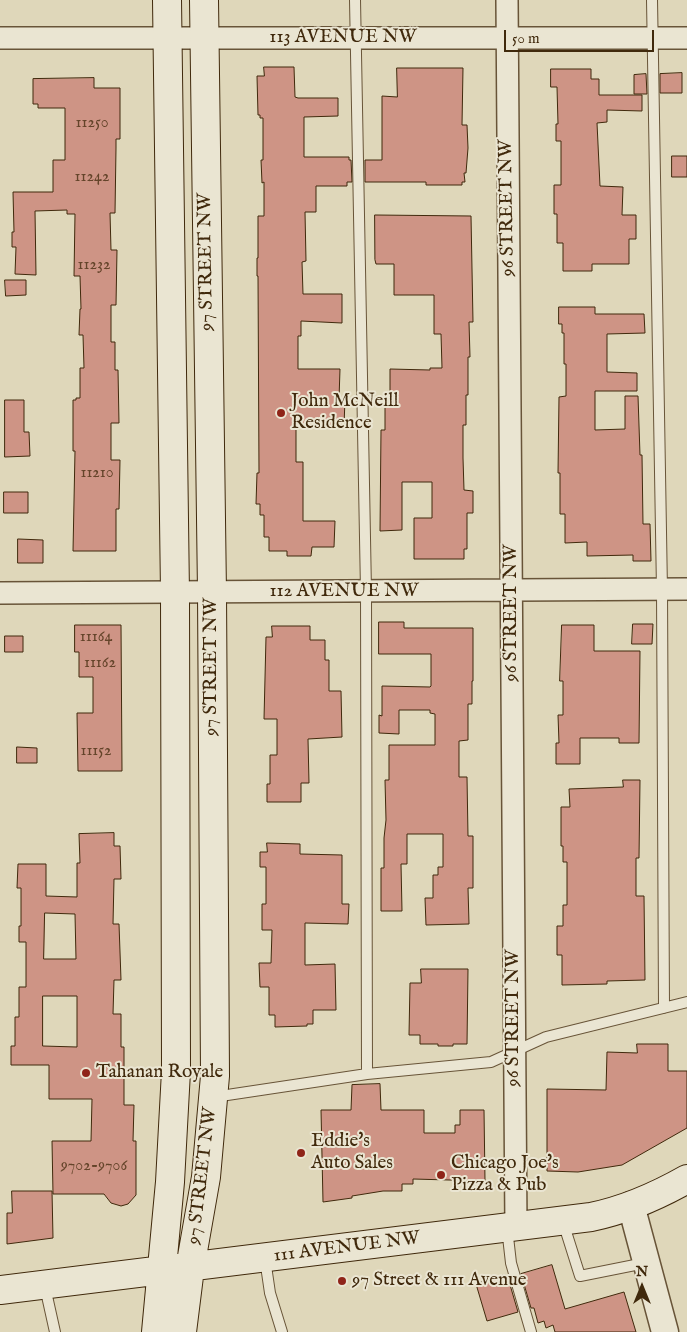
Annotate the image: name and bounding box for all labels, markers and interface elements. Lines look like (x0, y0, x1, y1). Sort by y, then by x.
scale bar (507, 20, 657, 52)
street label: 113 AVENUE NW (269, 27, 417, 49)
text: 50 m (512, 29, 540, 48)
house number: 11250 (76, 114, 108, 134)
street label: 96 STREET NW (495, 139, 521, 277)
house number: 11242 (75, 168, 109, 188)
street label: 97 STREET NW (194, 193, 220, 331)
house number: 11232 (78, 256, 110, 276)
place label: John McNeill Residence (291, 391, 399, 435)
marker: John McNeill Residence (275, 407, 287, 419)
house number: 11210 (80, 464, 114, 484)
street label: 96 STREET NW (501, 544, 523, 682)
street label: 112 AVENUE NW (269, 581, 419, 603)
street label: 97 STREET NW (201, 598, 223, 736)
house number: 11164 (80, 628, 112, 648)
house number: 11162 (84, 654, 116, 674)
house number: 11152 (80, 742, 112, 762)
street label: 96 STREET NW (503, 949, 525, 1087)
place label: Tahanan Royale (96, 1062, 223, 1084)
marker: Tahanan Royale (80, 1067, 92, 1079)
street label: 97 STREET NW (183, 1106, 223, 1246)
place label: Eddie's Auto Sales (311, 1131, 393, 1175)
marker: Eddie's Auto Sales (295, 1147, 307, 1159)
place label: Chicago Joe's Pizza & Pub (451, 1153, 559, 1197)
house number: 9702-9706 (61, 1157, 127, 1177)
marker: Chicago Joe's Pizza & Pub (435, 1169, 447, 1181)
street label: 111 AVENUE NW (272, 1228, 422, 1268)
north arrow (617, 1262, 667, 1312)
text: N (636, 1263, 648, 1281)
place label: 97 Street & 111 Avenue (352, 1270, 527, 1292)
marker: 97 Street & 111 Avenue (336, 1275, 348, 1287)

